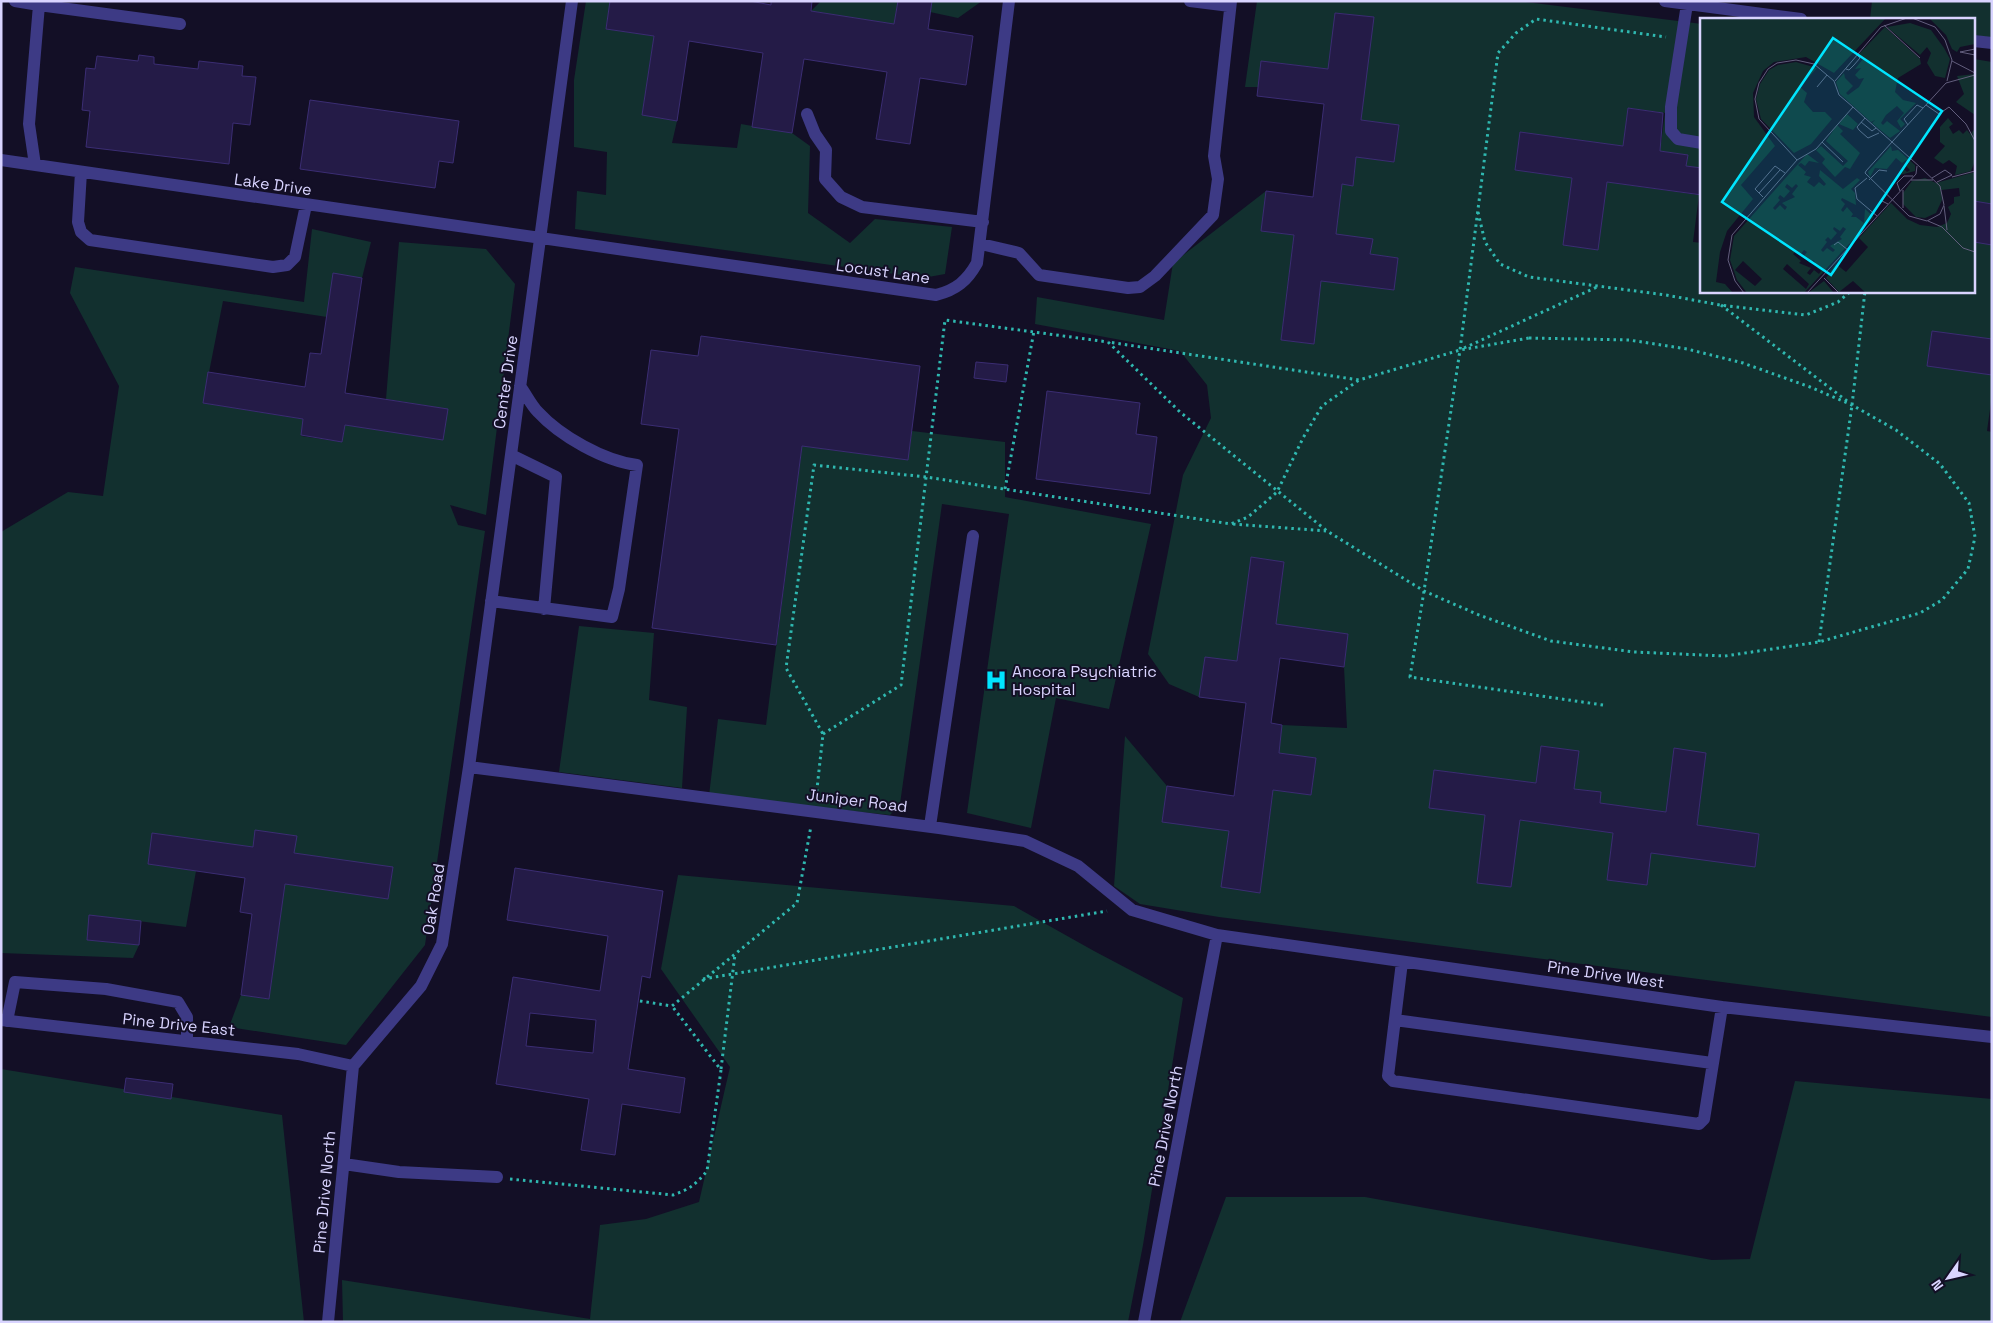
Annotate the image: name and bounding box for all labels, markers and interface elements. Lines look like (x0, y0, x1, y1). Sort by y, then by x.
inset map (1700, 18, 1976, 292)
street label: Lake Drive (233, 169, 313, 200)
street label: Locust Lane (834, 254, 931, 288)
street label: Center Drive (489, 334, 522, 430)
place label: Ancora Psychiatric Hospital (1012, 661, 1157, 700)
hospital icon: Ancora Psychiatric Hospital (983, 667, 1009, 693)
street label: Juniper Road (805, 784, 909, 817)
street label: Oak Road (417, 862, 449, 936)
street label: Pine Drive West (1546, 956, 1666, 993)
street label: Pine Drive East (122, 1008, 236, 1041)
street label: Pine Drive North (1143, 1064, 1188, 1189)
street label: Pine Drive North (309, 1130, 340, 1254)
north arrow (1923, 1253, 1973, 1303)
text: N (1927, 1276, 1947, 1294)

